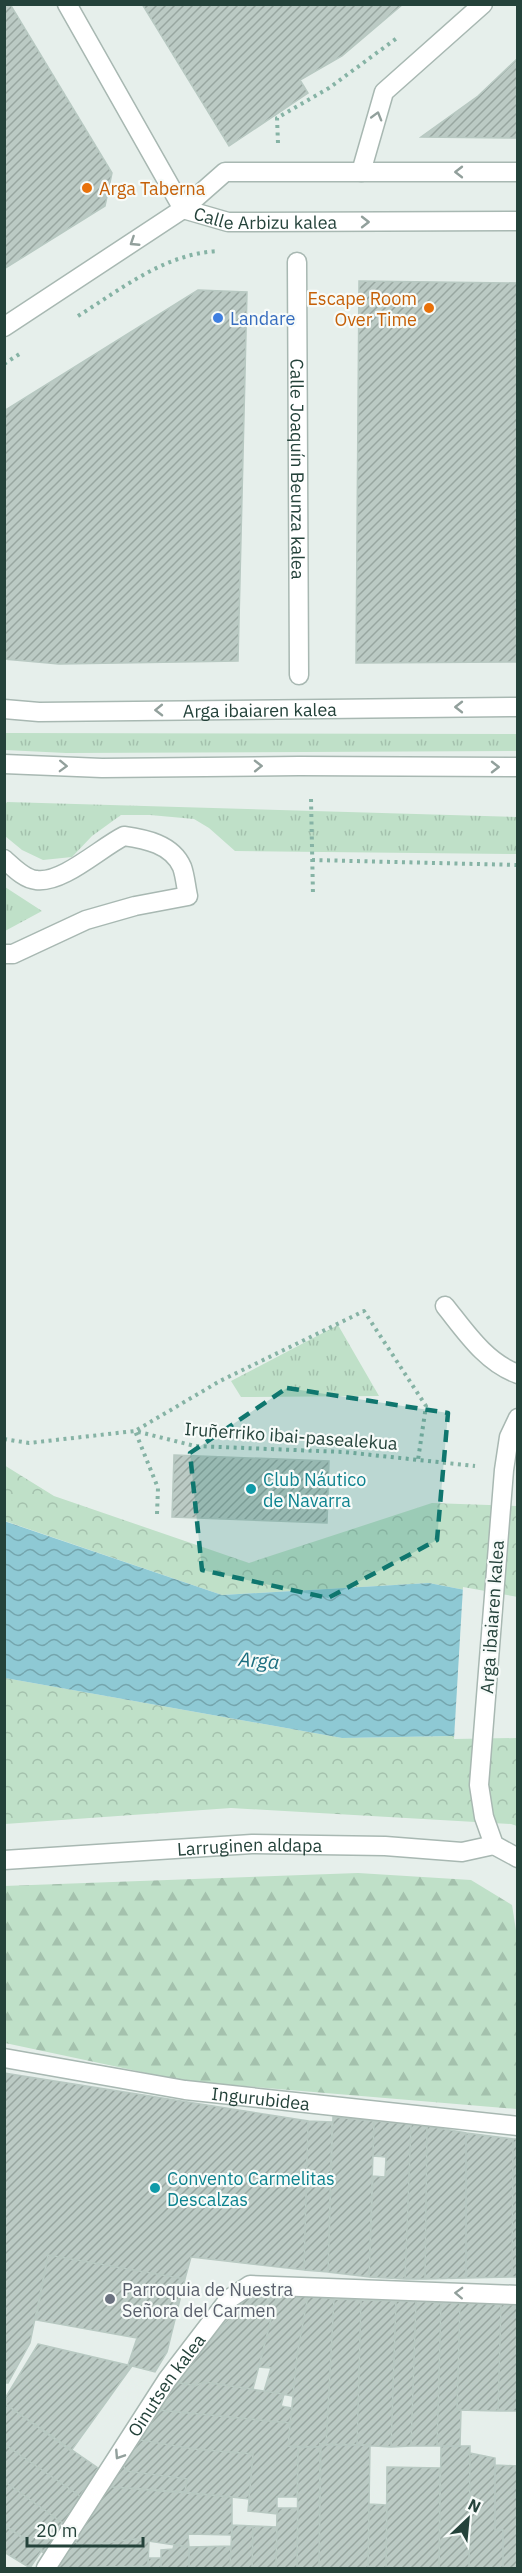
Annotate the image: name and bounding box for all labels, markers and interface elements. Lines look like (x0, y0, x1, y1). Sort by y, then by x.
one-way arrow (370, 111, 382, 122)
one-way arrow (455, 166, 464, 178)
place label: Arga Taberna (99, 177, 206, 200)
marker: Arga Taberna (80, 181, 94, 195)
street label: Calle Arbizu kalea (191, 201, 338, 234)
one-way arrow (361, 216, 370, 228)
one-way arrow (129, 234, 140, 245)
place label: Escape Room Over Time (307, 287, 417, 331)
marker: Escape Room Over Time (422, 301, 436, 315)
place label: Landare (230, 307, 295, 330)
marker: Landare (211, 311, 225, 325)
street label: Calle Joaquín Beunza kalea (286, 358, 310, 580)
street label: Arga ibaiaren kalea (183, 697, 337, 722)
one-way arrow (455, 701, 464, 713)
one-way arrow (155, 704, 164, 716)
one-way arrow (58, 760, 67, 773)
one-way arrow (253, 760, 262, 772)
one-way arrow (490, 761, 499, 773)
street label: Iruñerriko ibai-pasealekua (184, 1417, 399, 1455)
place label: Club Náutico de Navarra (263, 1468, 366, 1512)
marker: Club Náutico de Navarra (244, 1482, 258, 1496)
street label: Arga ibaiaren kalea (475, 1539, 509, 1695)
water label: Arga (236, 1645, 281, 1675)
street label: Larruginen aldapa (176, 1832, 323, 1860)
street label: Ingurubidea (210, 2081, 312, 2115)
place label: Convento Carmelitas Descalzas (167, 2167, 335, 2211)
marker: Convento Carmelitas Descalzas (148, 2181, 162, 2195)
place label: Parroquia de Nuestra Señora del Carmen (122, 2278, 293, 2322)
one-way arrow (455, 2286, 464, 2299)
marker: Parroquia de Nuestra Señora del Carmen (103, 2292, 117, 2306)
street label: Oinutsen kalea (122, 2328, 210, 2441)
one-way arrow (115, 2449, 127, 2459)
north arrow (438, 2489, 498, 2549)
text: N (465, 2494, 484, 2517)
scale bar (27, 2510, 142, 2548)
text: 20 m (36, 2519, 78, 2542)

